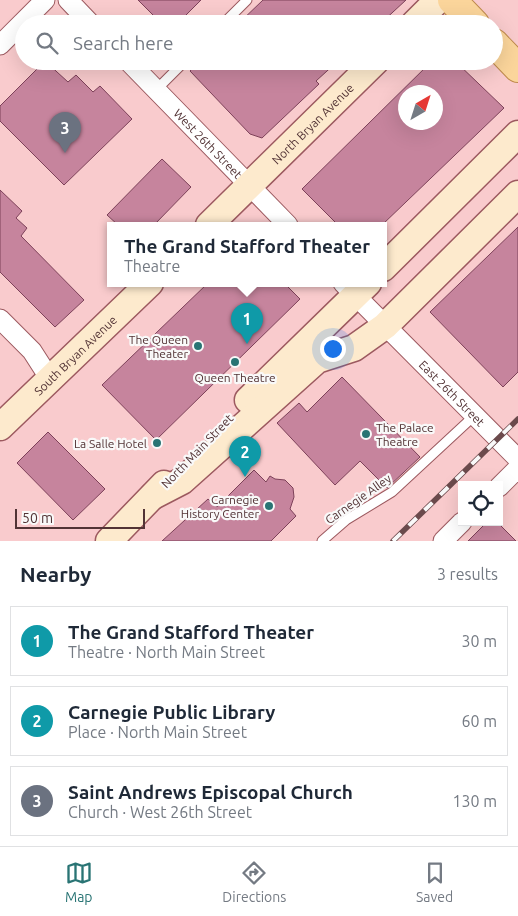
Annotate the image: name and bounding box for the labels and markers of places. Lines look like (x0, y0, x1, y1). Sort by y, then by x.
pin: 3 (49, 112, 81, 153)
pin: 1 (231, 303, 263, 344)
place label: The Queen Theater (129, 333, 188, 360)
marker: The Queen Theater (192, 340, 204, 352)
marker: Queen Theatre (229, 356, 241, 368)
place label: Queen Theatre (194, 371, 276, 384)
place label: The Palace Theatre (376, 421, 434, 448)
marker: The Palace Theatre (360, 428, 372, 440)
pin: 2 (229, 436, 261, 477)
place label: La Salle Hotel (74, 437, 147, 450)
marker: La Salle Hotel (151, 437, 163, 449)
place label: Carnegie History Center (181, 493, 259, 520)
marker: Carnegie History Center (263, 500, 275, 512)

